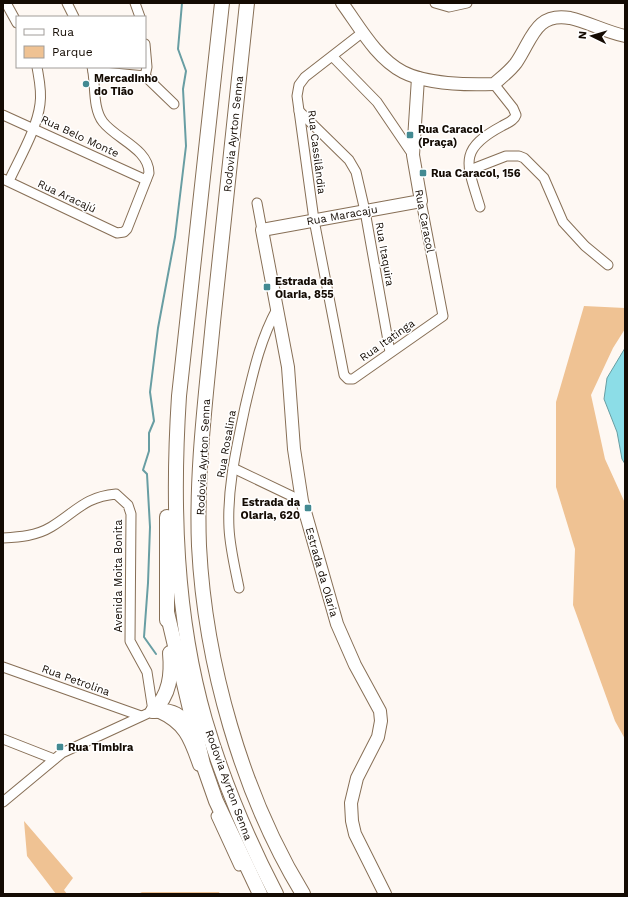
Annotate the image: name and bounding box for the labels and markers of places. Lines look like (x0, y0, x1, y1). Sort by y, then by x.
place label: Mercadinho do Tião (94, 72, 158, 98)
marker: Mercadinho do Tião (81, 79, 91, 89)
place label: Rua Caracol (Praça) (418, 123, 483, 149)
marker: Rua Caracol (Praça) (405, 130, 415, 140)
place label: Rua Caracol, 156 (431, 167, 521, 180)
marker: Rua Caracol, 156 (418, 168, 428, 178)
place label: Estrada da Olaria, 855 (275, 275, 334, 301)
marker: Estrada da Olaria, 855 (262, 282, 272, 292)
place label: Estrada da Olaria, 620 (241, 496, 301, 522)
marker: Estrada da Olaria, 620 (303, 503, 313, 513)
place label: Rua Timbira (68, 741, 134, 754)
marker: Rua Timbira (55, 742, 65, 752)

